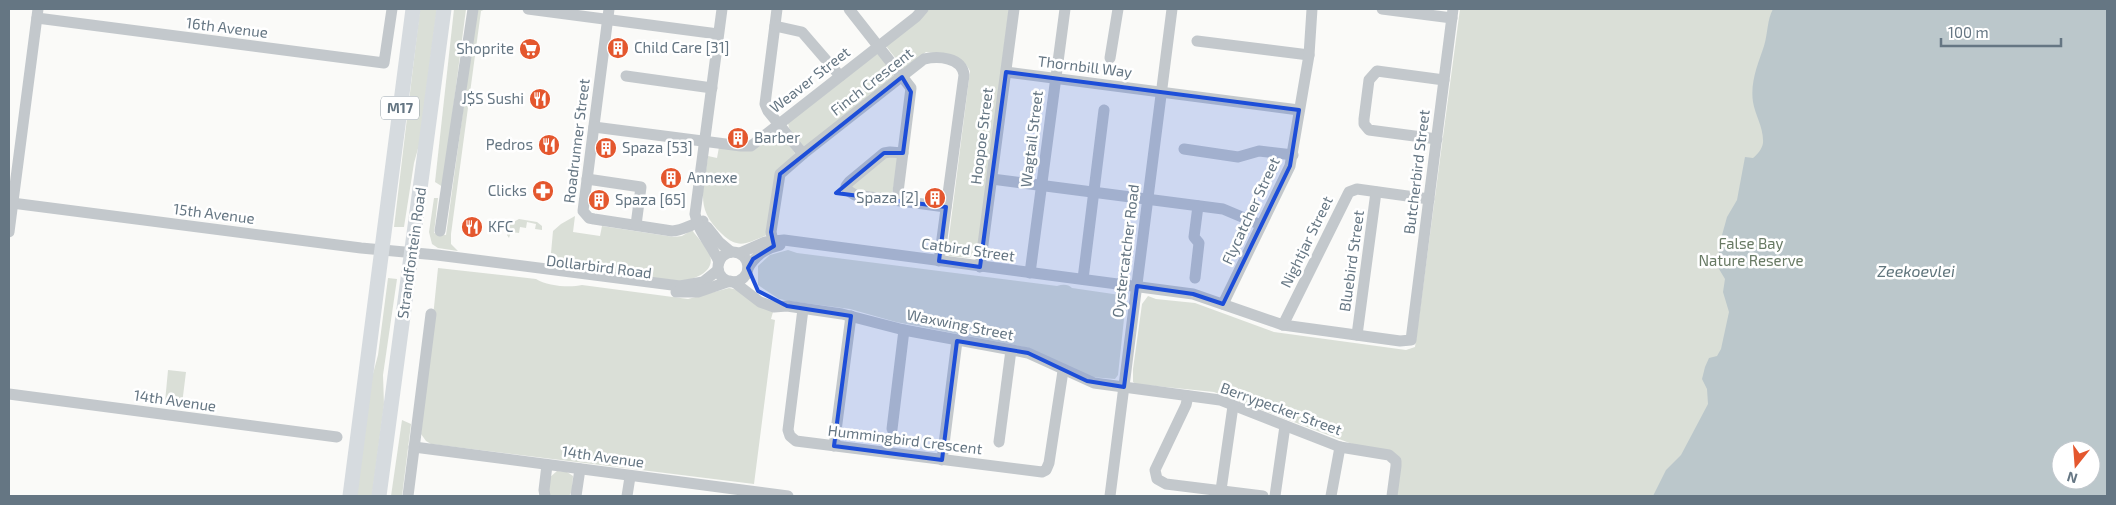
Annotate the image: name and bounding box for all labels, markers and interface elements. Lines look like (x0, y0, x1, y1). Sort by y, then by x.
street label: 16th Avenue (185, 13, 269, 41)
scale bar (1941, 15, 2061, 47)
text: 100 m (1948, 23, 1989, 41)
building icon: Child Care [31] (606, 36, 630, 60)
supermarket icon: Shoprite (518, 37, 542, 61)
place label: Child Care [31] (634, 38, 729, 56)
place label: Shoprite (456, 39, 514, 57)
street label: Weaver Street (766, 42, 853, 116)
street label: Finch Crescent (827, 43, 916, 119)
street label: Thornbill Way (1037, 51, 1133, 81)
street label: Roadrunner Street (559, 77, 593, 204)
street label: Hoopoe Street (966, 86, 996, 185)
restaurant icon: J$S Sushi (528, 87, 552, 111)
place label: J$S Sushi (462, 89, 524, 107)
street label: Wagtail Street (1016, 89, 1046, 188)
road number: M17 (381, 96, 419, 120)
street label: Butcherbird Street (1399, 108, 1433, 235)
building icon: Barber (726, 126, 750, 150)
place label: Barber (754, 128, 800, 146)
restaurant icon: Pedros (537, 133, 561, 157)
place label: Pedros (486, 135, 533, 153)
building icon: Spaza [53] (594, 136, 618, 160)
place label: Spaza [53] (622, 138, 693, 156)
street label: Flycatcher Street (1217, 154, 1283, 267)
building icon: Annexe (659, 166, 683, 190)
place label: Annexe (687, 168, 738, 186)
pharmacy icon: Clicks (531, 179, 555, 203)
place label: Clicks (488, 181, 527, 199)
street label: Oystercatcher Road (1108, 183, 1142, 319)
street label: Strandfontein Road (393, 186, 429, 320)
building icon: Spaza [2] (923, 186, 947, 210)
building icon: Spaza [65] (587, 188, 611, 212)
place label: Spaza [2] (856, 188, 919, 206)
place label: Spaza [65] (615, 190, 686, 208)
street label: Nightjar Street (1276, 193, 1337, 291)
street label: 15th Avenue (172, 199, 256, 227)
street label: Bluebird Street (1335, 209, 1367, 313)
restaurant icon: KFC (460, 215, 484, 239)
place label: KFC (488, 217, 514, 235)
street label: Catbird Street (920, 234, 1016, 265)
park label: False Bay Nature Reserve (1698, 234, 1804, 269)
street label: Dollarbird Road (545, 251, 653, 281)
water label: Zeekoevlei (1877, 261, 1955, 280)
street label: Waxwing Street (905, 305, 1015, 343)
street label: Berrypecker Street (1218, 378, 1345, 438)
street label: 14th Avenue (133, 385, 217, 415)
street label: Hummingbird Crescent (827, 421, 984, 457)
north arrow (2051, 440, 2101, 490)
street label: 14th Avenue (561, 441, 645, 471)
text: N (2065, 468, 2079, 488)

